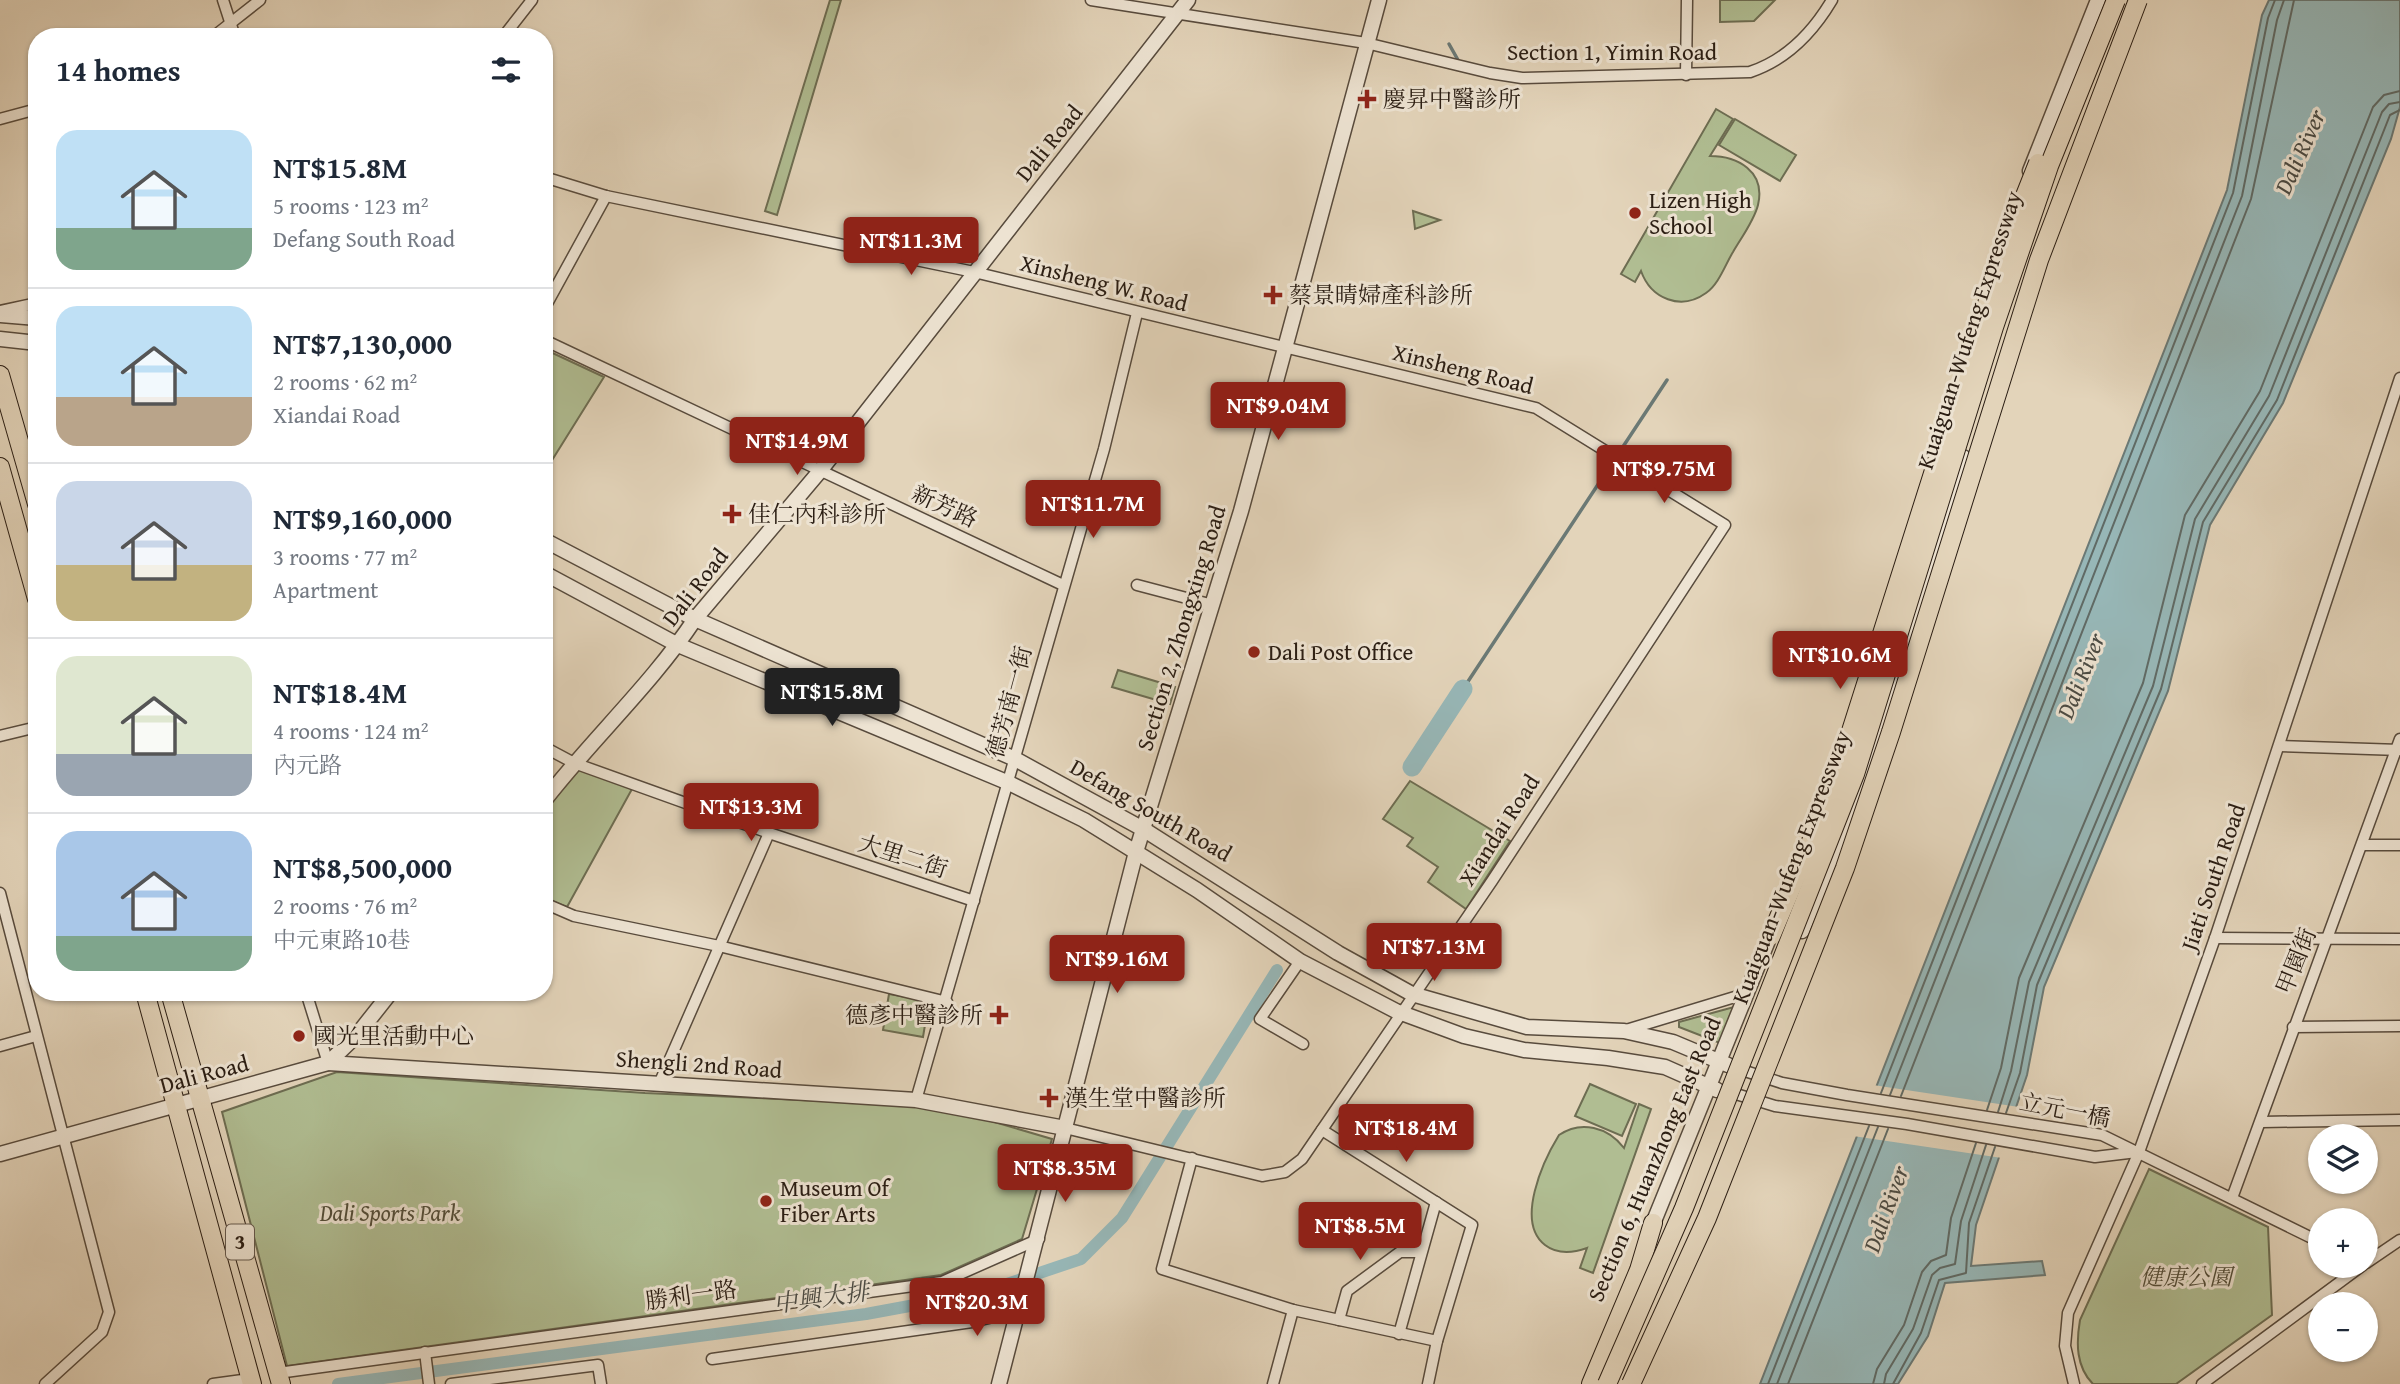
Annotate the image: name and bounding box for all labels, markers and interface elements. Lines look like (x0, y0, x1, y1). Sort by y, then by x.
street label: Section 1, Yimin Road (1507, 35, 1718, 68)
text: 14 homes (56, 48, 181, 92)
icon: filters (487, 51, 525, 89)
place label: 慶昇中醫診所 (1383, 82, 1521, 115)
marker: 慶昇中醫診所 (1357, 89, 1377, 109)
street label: Dali Road (1007, 96, 1091, 188)
water label: Dali River (2265, 103, 2334, 201)
text: NT$15.8M (273, 145, 407, 189)
icon: home (112, 158, 196, 242)
place label: Lizen High School (1649, 183, 1752, 242)
street label: Kuaiguan-Wufeng Expressway (1908, 186, 2029, 473)
text: 5 rooms · 123 m² (273, 189, 428, 222)
marker: Lizen High School (1627, 205, 1643, 221)
pin: NT$11.3M (839, 218, 983, 277)
text: Defang South Road (273, 222, 455, 255)
text: NT$11.3M (860, 223, 962, 256)
street label: Xinsheng W. Road (1017, 246, 1192, 319)
place label: 蔡景晴婦產科診所 (1289, 278, 1473, 311)
marker: 蔡景晴婦產科診所 (1263, 285, 1283, 305)
text: NT$7,130,000 (273, 321, 452, 365)
icon: home (112, 334, 196, 418)
street label: Xinsheng Road (1389, 335, 1538, 402)
text: 2 rooms · 62 m² (273, 365, 417, 398)
pin: NT$9.04M (1206, 382, 1350, 442)
text: NT$9.04M (1227, 388, 1329, 421)
text: Xiandai Road (273, 398, 400, 431)
pin: NT$14.9M (725, 418, 869, 477)
text: NT$14.9M (746, 423, 848, 456)
pin: NT$9.75M (1592, 446, 1736, 505)
text: NT$9.75M (1613, 451, 1715, 484)
street label: 新芳路 (907, 476, 983, 535)
pin: NT$11.7M (1021, 480, 1165, 540)
text: NT$11.7M (1042, 486, 1144, 519)
text: NT$9,160,000 (273, 496, 452, 540)
place label: 佳仁內科診所 (748, 497, 886, 530)
street label: Section 2, Zhongxing Road (1127, 500, 1234, 755)
marker: 佳仁內科診所 (722, 504, 742, 524)
icon: home (112, 509, 196, 593)
text: 3 rooms · 77 m² (273, 540, 417, 573)
street label: Dali Road (654, 540, 736, 633)
text: Apartment (273, 573, 378, 606)
water label: Dali River (2047, 627, 2114, 725)
pin: NT$10.6M (1768, 632, 1912, 691)
place label: Dali Post Office (1268, 635, 1413, 668)
text: NT$10.6M (1789, 637, 1891, 670)
street label: 德芳南一街 (978, 642, 1039, 762)
marker: Dali Post Office (1246, 644, 1262, 660)
pin: NT$15.8M (760, 668, 904, 728)
text: NT$18.4M (273, 670, 407, 714)
text: NT$15.8M (781, 674, 883, 707)
icon: home (112, 684, 196, 768)
text: 4 rooms · 124 m² (273, 714, 428, 747)
street label: Kuaiguan-Wufeng Expressway (1723, 725, 1858, 1008)
text: 內元路 (273, 748, 342, 781)
street label: Defang South Road (1064, 750, 1239, 870)
street label: Xiandai Road (1450, 767, 1547, 892)
pin: NT$13.3M (679, 784, 823, 843)
text: NT$13.3M (700, 789, 802, 822)
street label: Jiati South Road (2171, 798, 2253, 958)
street label: 大里二街 (854, 826, 952, 885)
text: NT$8,500,000 (273, 845, 452, 889)
icon: home (112, 859, 196, 943)
text: 2 rooms · 76 m² (273, 889, 417, 922)
text: 中元東路10巷 (273, 923, 410, 956)
pin: NT$7.13M (1362, 923, 1506, 983)
street label: 甲園街 (2267, 923, 2324, 999)
text: NT$7.13M (1383, 929, 1485, 962)
pin: NT$9.16M (1045, 936, 1189, 995)
text: NT$9.16M (1066, 941, 1168, 974)
place label: 德彥中醫診所 (845, 998, 983, 1031)
marker: 德彥中醫診所 (989, 1005, 1009, 1025)
street label: Section 6, Huanzhong East Road (1578, 1010, 1729, 1306)
place label: 國光里活動中心 (313, 1019, 474, 1052)
marker: 國光里活動中心 (291, 1028, 307, 1044)
street label: Shengli 2nd Road (615, 1041, 784, 1086)
street label: Dali Road (156, 1046, 253, 1101)
place label: 漢生堂中醫診所 (1065, 1081, 1226, 1114)
street label: 立元一橋 (2017, 1085, 2113, 1134)
marker: 漢生堂中醫診所 (1039, 1088, 1059, 1108)
pin: NT$18.4M (1334, 1104, 1478, 1164)
text: NT$18.4M (1355, 1110, 1457, 1143)
map controls (2308, 1124, 2378, 1362)
button: layers (2308, 1124, 2378, 1194)
pin: NT$8.35M (993, 1144, 1137, 1204)
text: NT$8.35M (1014, 1150, 1116, 1183)
water label: Dali River (1853, 1160, 1918, 1258)
place label: Museum Of Fiber Arts (780, 1171, 891, 1230)
marker: Museum Of Fiber Arts (758, 1193, 774, 1209)
park label: Dali Sports Park (319, 1196, 461, 1229)
pin: NT$8.5M (1295, 1202, 1425, 1262)
text: NT$8.5M (1315, 1208, 1405, 1241)
button: + (2308, 1208, 2378, 1278)
road number: 3 (226, 1224, 254, 1260)
park label: 健康公園 (2140, 1260, 2236, 1293)
street label: 勝利一路 (643, 1272, 739, 1317)
water label: 中興大排 (771, 1273, 874, 1322)
pin: NT$20.3M (905, 1278, 1049, 1338)
text: NT$20.3M (926, 1284, 1028, 1317)
button: − (2308, 1292, 2378, 1362)

